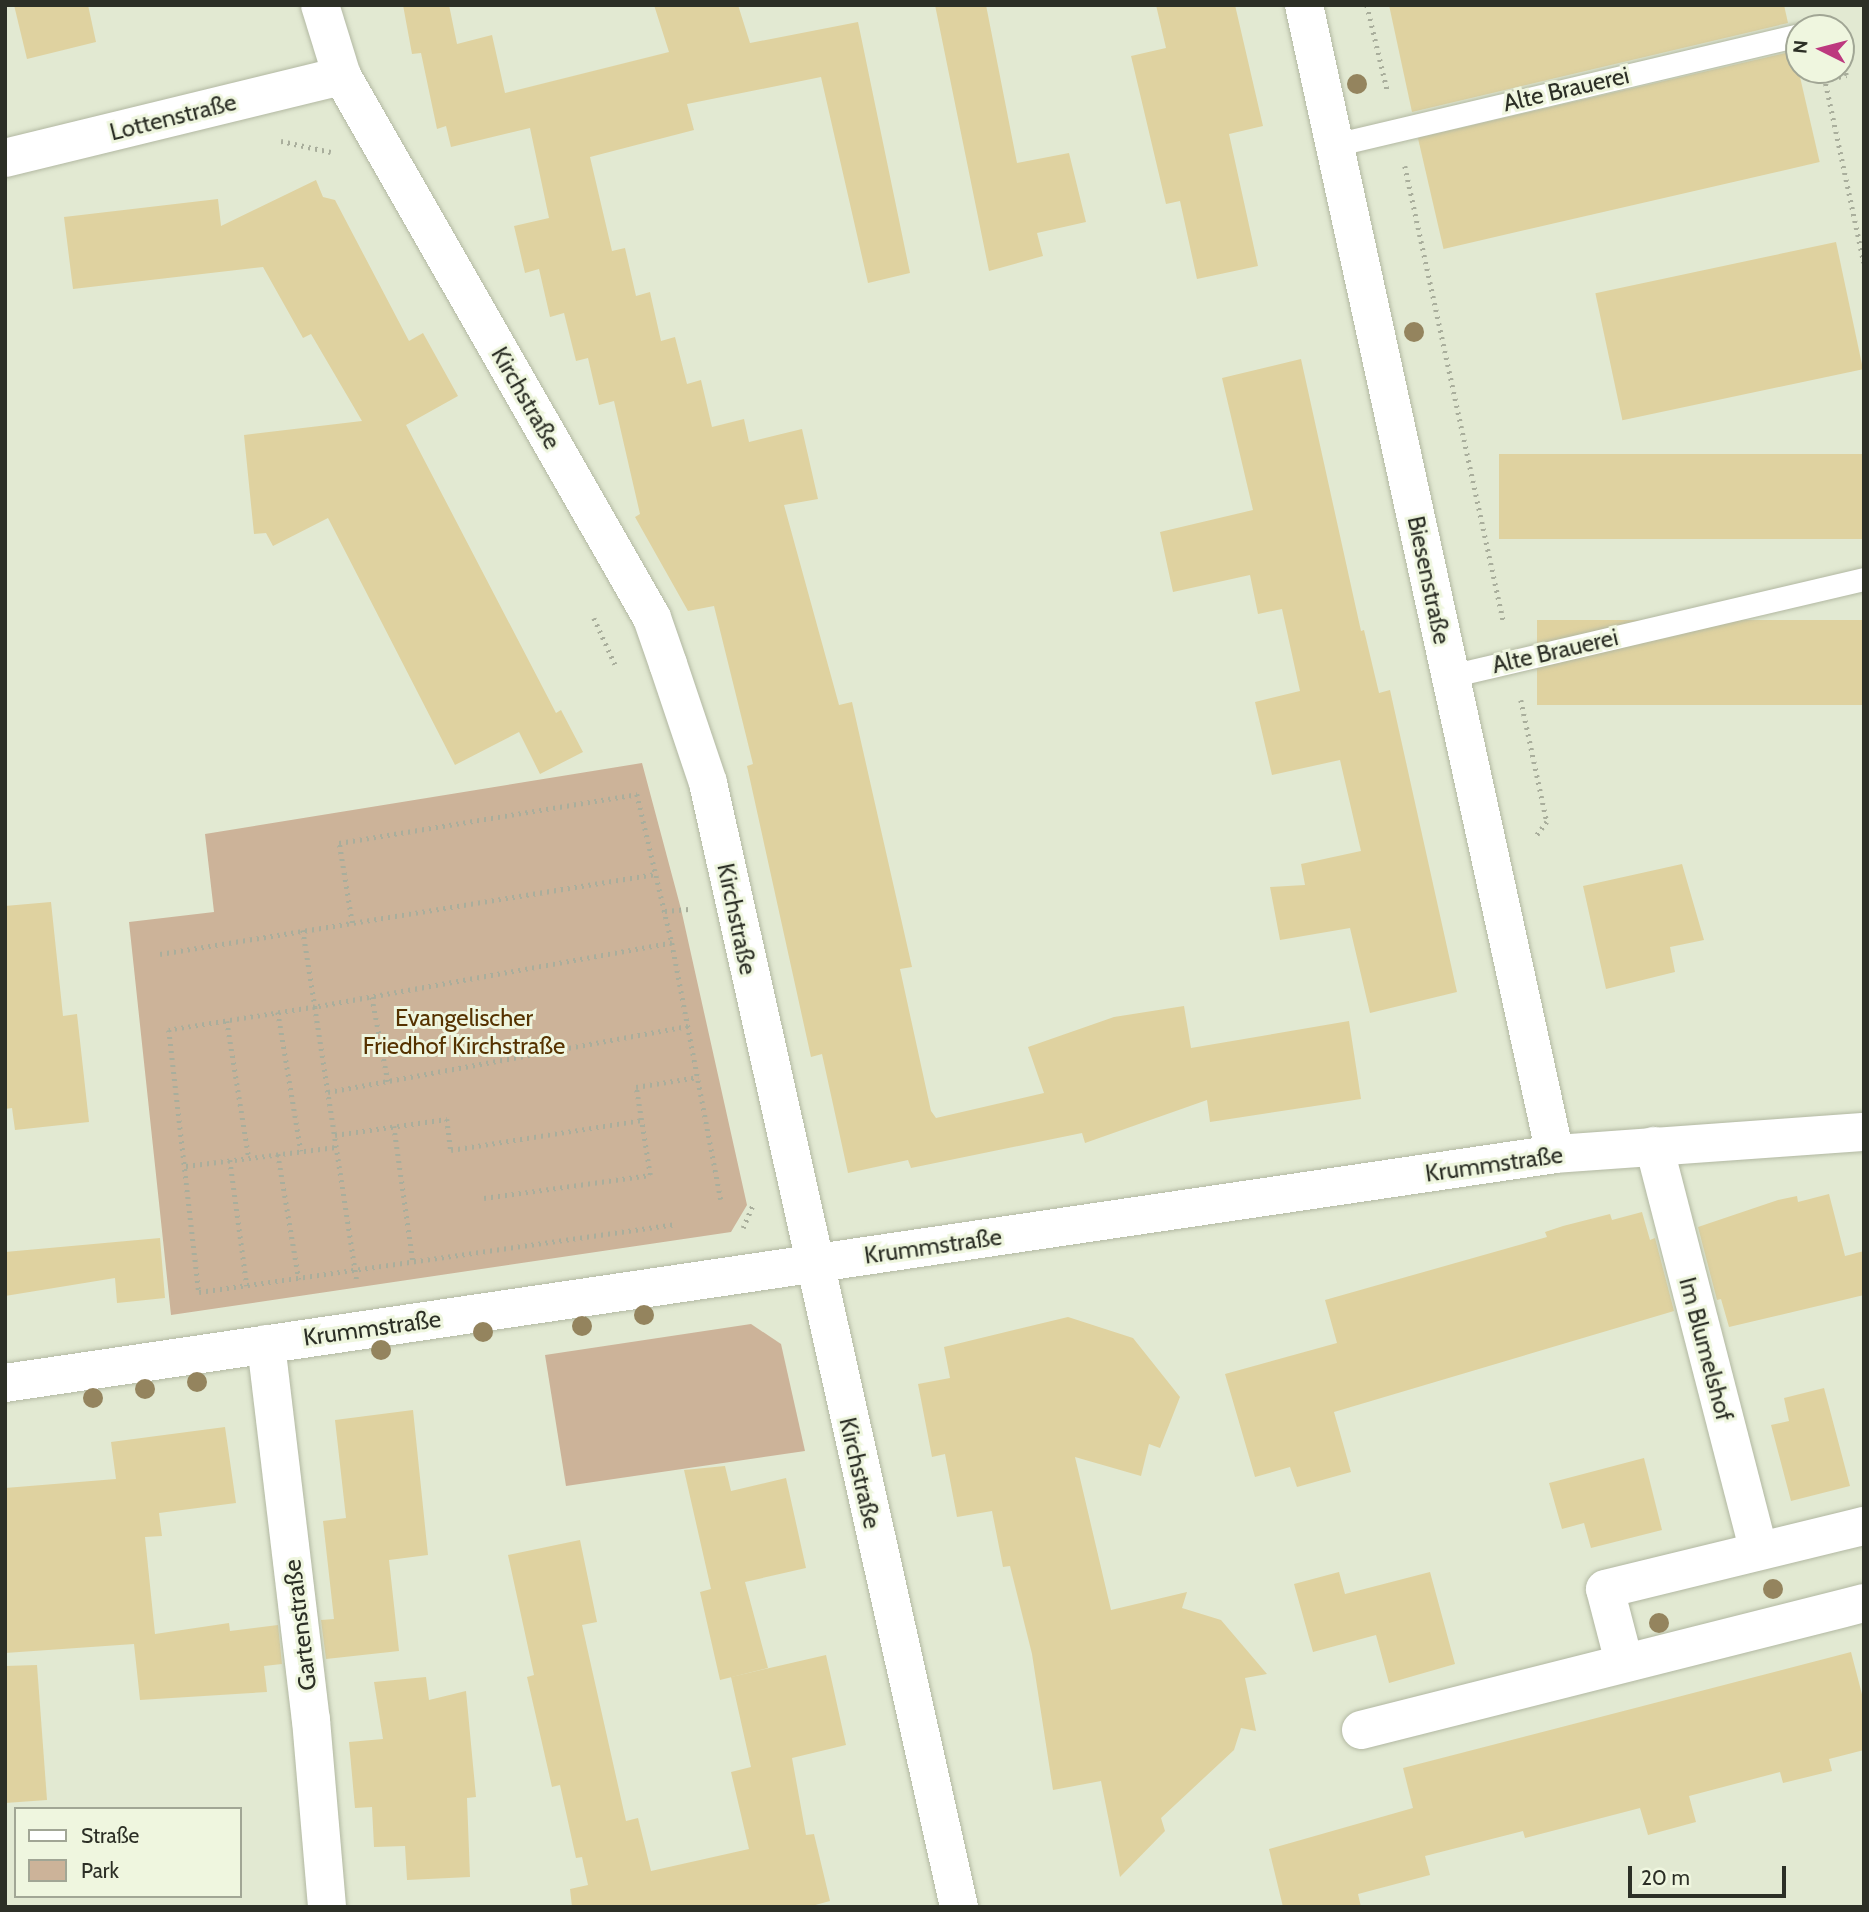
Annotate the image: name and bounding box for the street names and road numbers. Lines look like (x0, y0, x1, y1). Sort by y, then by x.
street label: Alte Brauerei (1500, 61, 1632, 117)
street label: Lottenstraße (107, 87, 239, 147)
street label: Kirchstraße (485, 342, 567, 454)
street label: Biesenstraße (1401, 513, 1457, 647)
street label: Alte Brauerei (1489, 623, 1621, 679)
street label: Kirchstraße (711, 861, 763, 977)
street label: Krummstraße (1423, 1140, 1565, 1188)
street label: Krummstraße (862, 1222, 1004, 1270)
street label: Im Blumelshof (1673, 1274, 1739, 1424)
street label: Krummstraße (301, 1304, 443, 1352)
street label: Kirchstraße (833, 1415, 887, 1531)
street label: Gartenstraße (278, 1558, 322, 1692)

